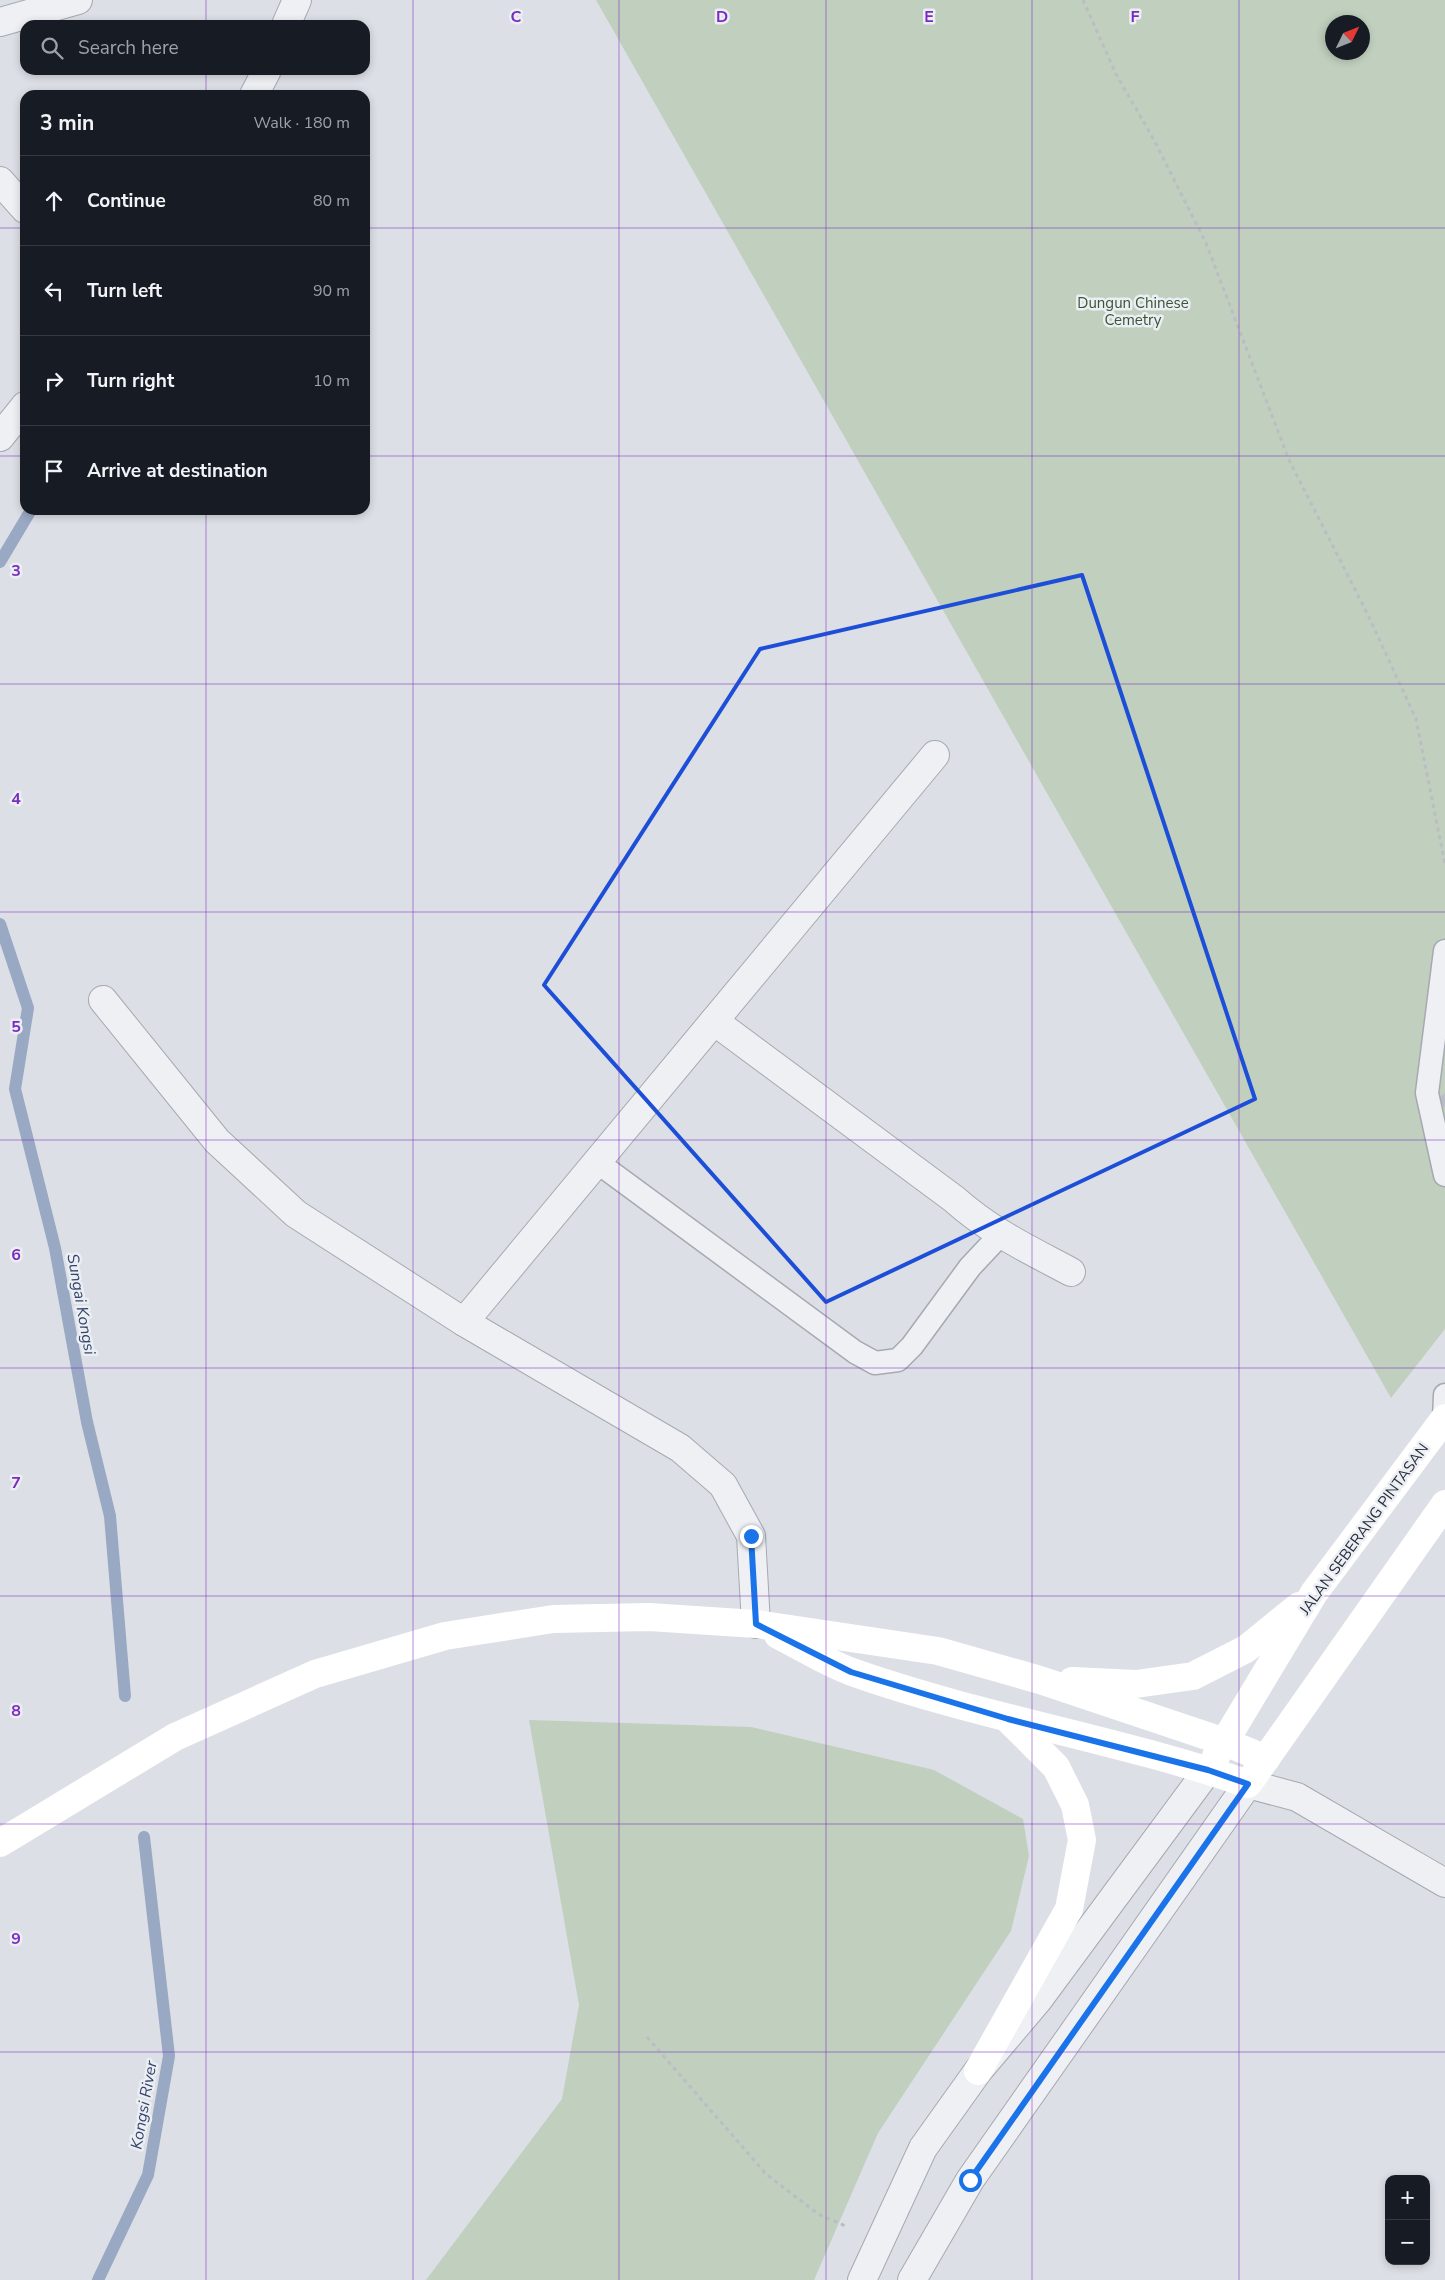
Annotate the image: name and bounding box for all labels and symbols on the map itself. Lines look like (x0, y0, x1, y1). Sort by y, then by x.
text: C (511, 6, 522, 28)
text: D (716, 6, 728, 28)
text: E (924, 6, 934, 28)
text: F (1131, 6, 1140, 28)
north arrow (1325, 15, 1370, 60)
park label: Dungun Chinese Cemetry (1077, 293, 1189, 330)
text: 3 (11, 560, 21, 582)
text: 4 (11, 788, 21, 810)
text: 5 (11, 1016, 21, 1038)
text: 6 (11, 1244, 21, 1266)
water label: Sungai Kongsi (61, 1252, 101, 1357)
street label: JALAN SEBERANG PINTASAN (1294, 1439, 1433, 1620)
text: 7 (11, 1472, 21, 1494)
route end (740, 1525, 763, 1548)
text: 8 (11, 1700, 21, 1722)
text: 9 (11, 1928, 21, 1950)
water label: Kongsi River (125, 2058, 163, 2151)
route start (959, 2169, 982, 2192)

